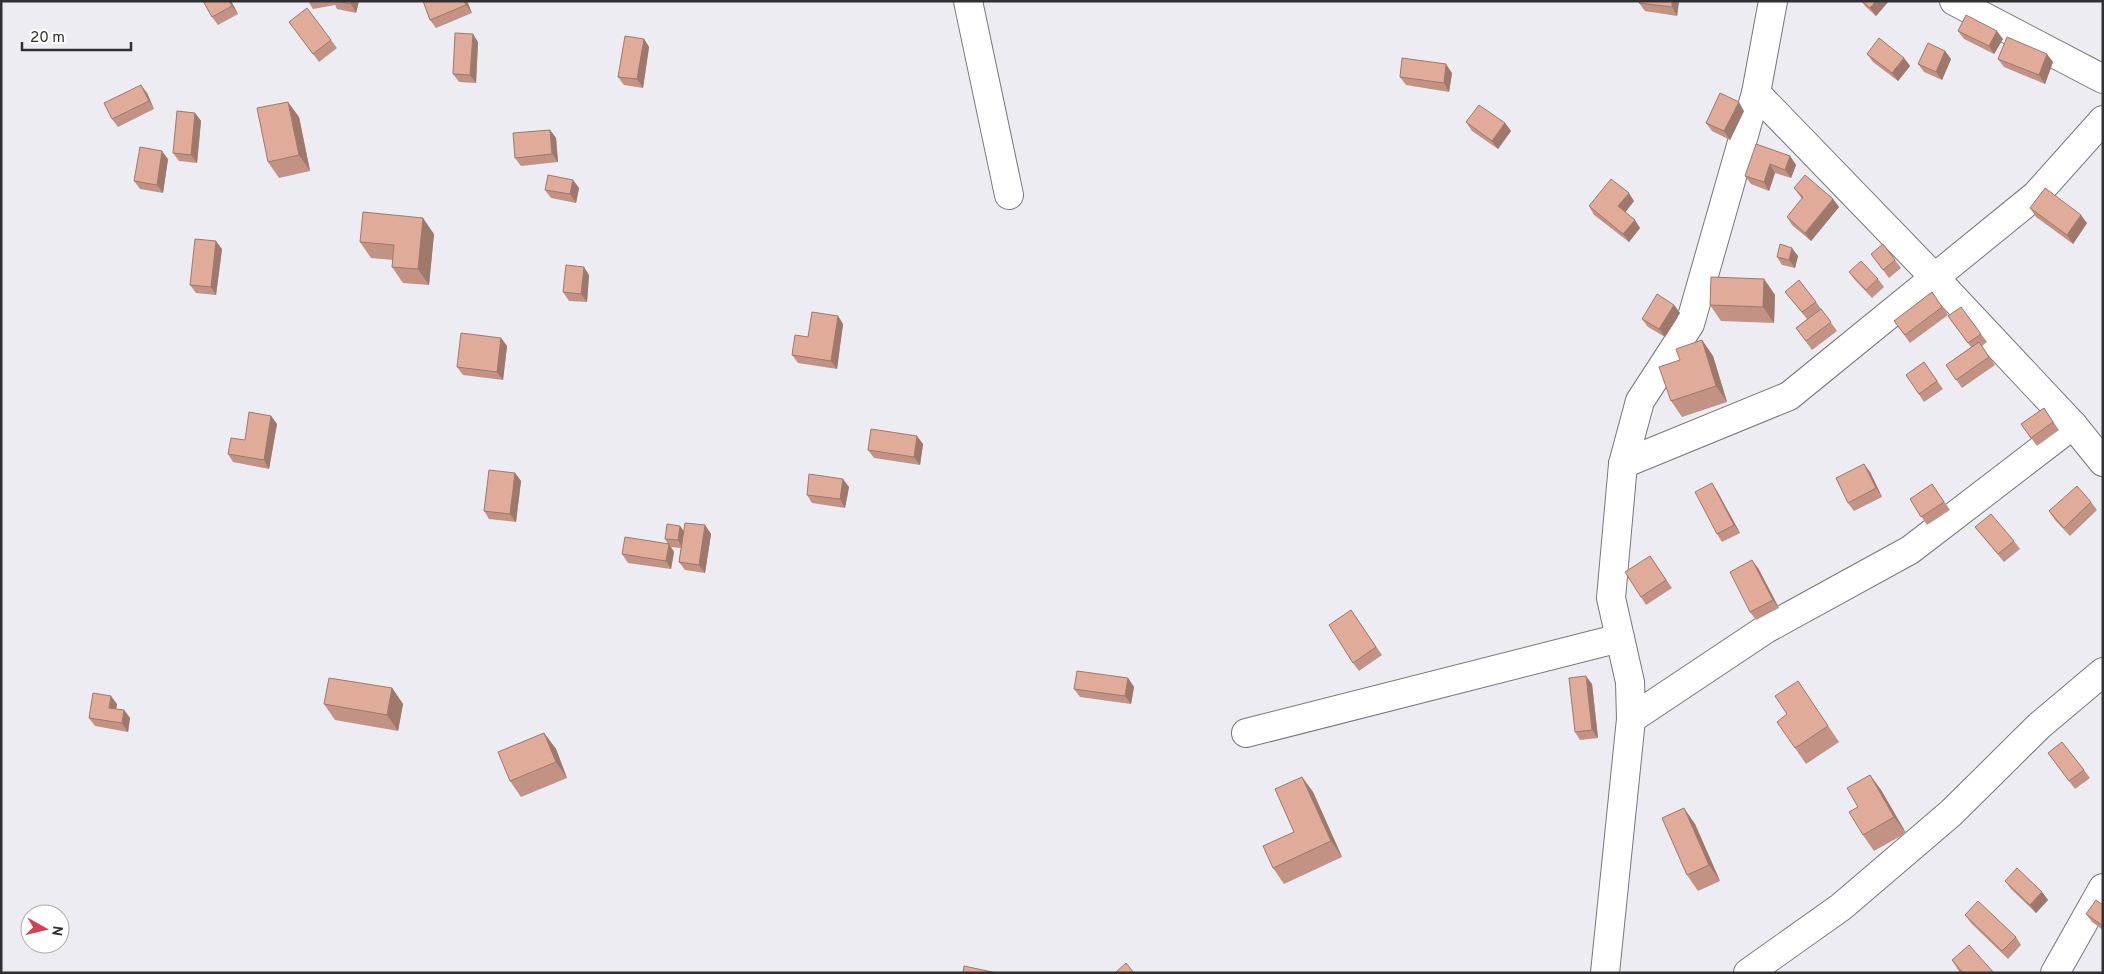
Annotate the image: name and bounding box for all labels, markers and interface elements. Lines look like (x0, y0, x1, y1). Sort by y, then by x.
scale bar (22, 20, 131, 52)
text: 20 m (30, 29, 65, 48)
north arrow (20, 904, 70, 954)
text: N (47, 924, 66, 937)

